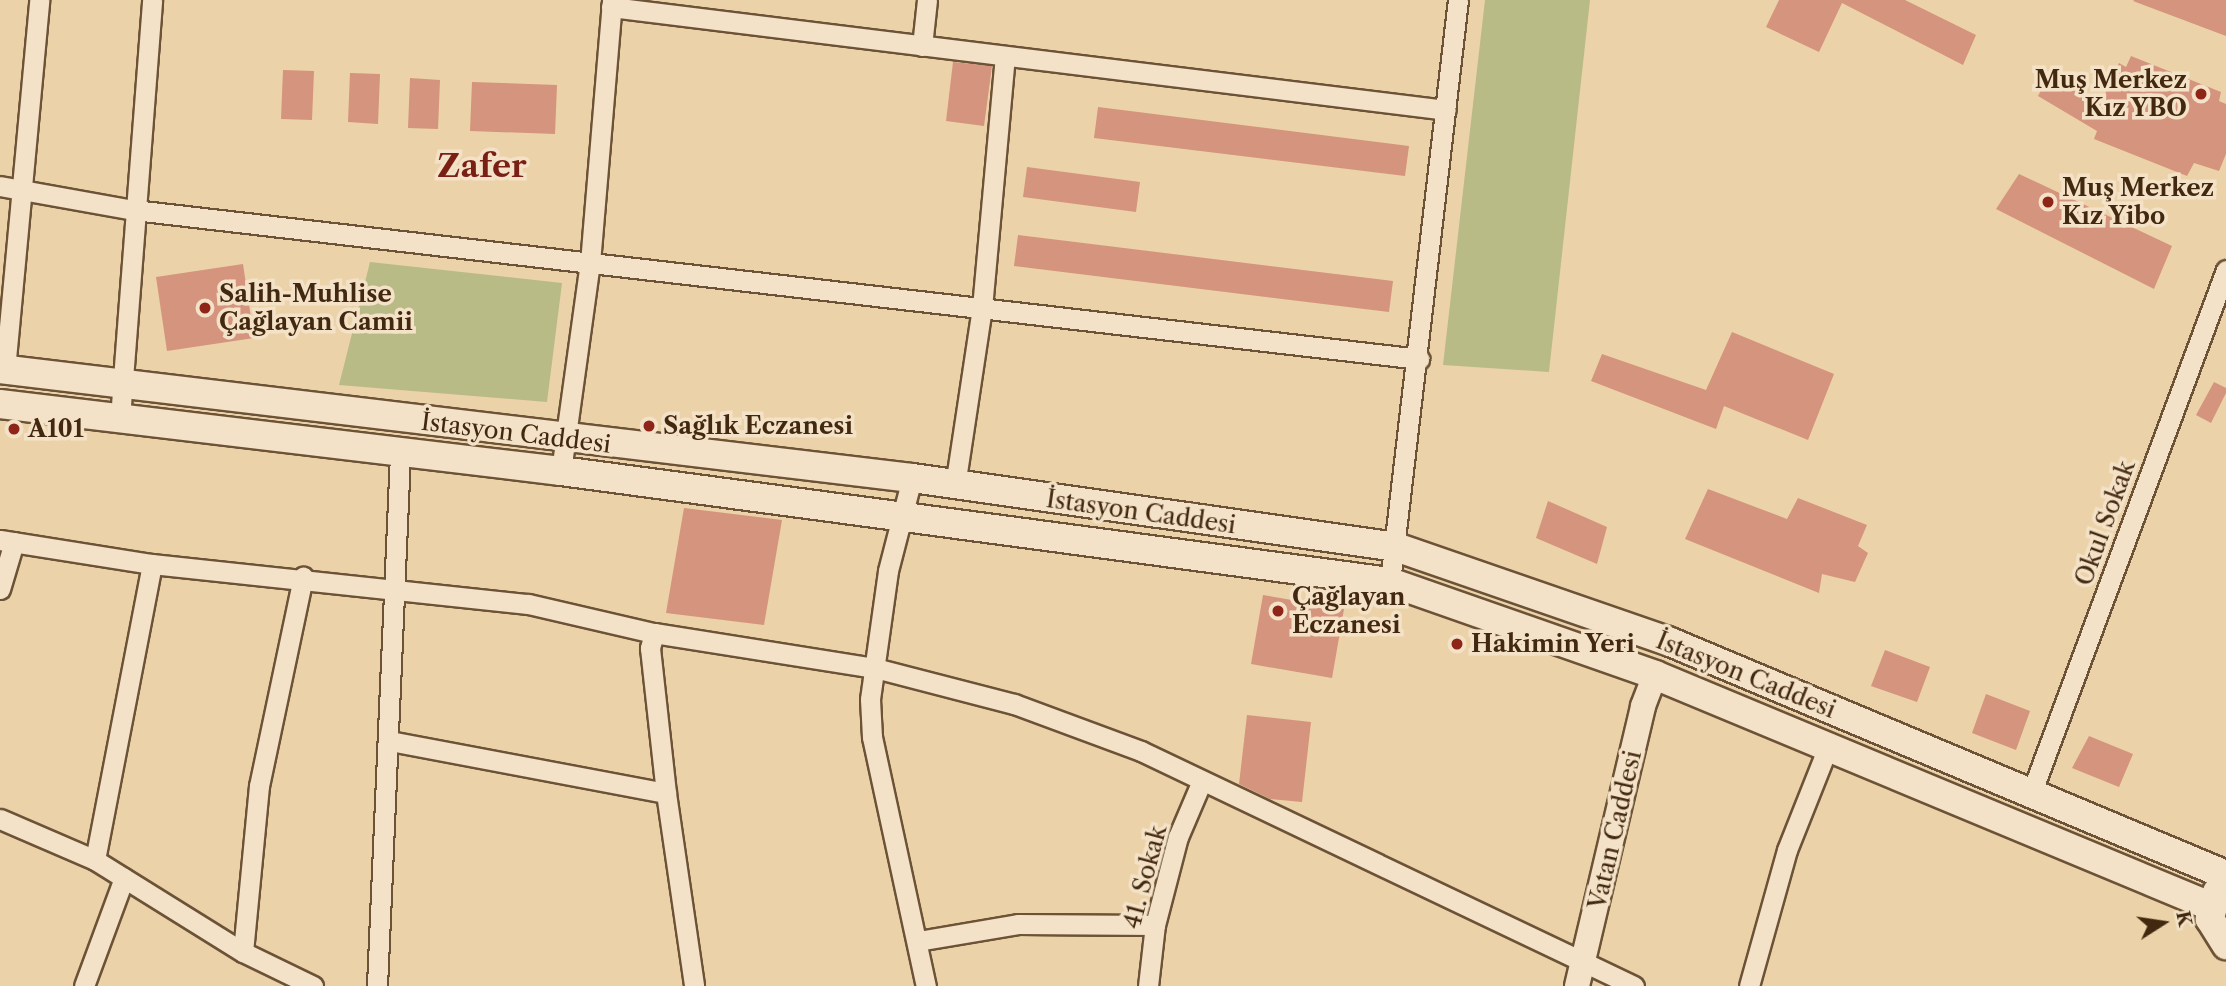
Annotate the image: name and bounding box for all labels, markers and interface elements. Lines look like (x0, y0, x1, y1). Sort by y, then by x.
place label: Muş Merkez Kız YBO (2035, 66, 2187, 122)
marker: Muş Merkez Kız YBO (2193, 86, 2209, 102)
district label: Zafer (437, 147, 527, 185)
place label: Muş Merkez Kız Yibo (2062, 174, 2214, 230)
marker: Muş Merkez Kız Yibo (2040, 194, 2056, 210)
place label: Salih-Muhlise Çağlayan Camii (219, 280, 413, 336)
marker: Salih-Muhlise Çağlayan Camii (197, 300, 213, 316)
street label: İstasyon Caddesi (419, 407, 613, 459)
place label: Sağlık Eczanesi (663, 412, 853, 440)
place label: A101 (28, 415, 84, 443)
marker: Sağlık Eczanesi (641, 418, 657, 434)
marker: A101 (6, 421, 22, 437)
street label: Okul Sokak (2069, 457, 2141, 589)
street label: İstasyon Caddesi (1044, 484, 1238, 540)
place label: Çağlayan Eczanesi (1292, 583, 1406, 639)
marker: Çağlayan Eczanesi (1270, 603, 1286, 619)
street label: İstasyon Caddesi (1652, 626, 1840, 724)
place label: Hakimin Yeri (1471, 630, 1636, 658)
marker: Hakimin Yeri (1449, 636, 1465, 652)
street label: Vatan Caddesi (1583, 748, 1647, 912)
street label: 41. Sokak (1117, 822, 1173, 932)
north arrow (2128, 888, 2198, 958)
text: K (2171, 909, 2197, 928)

